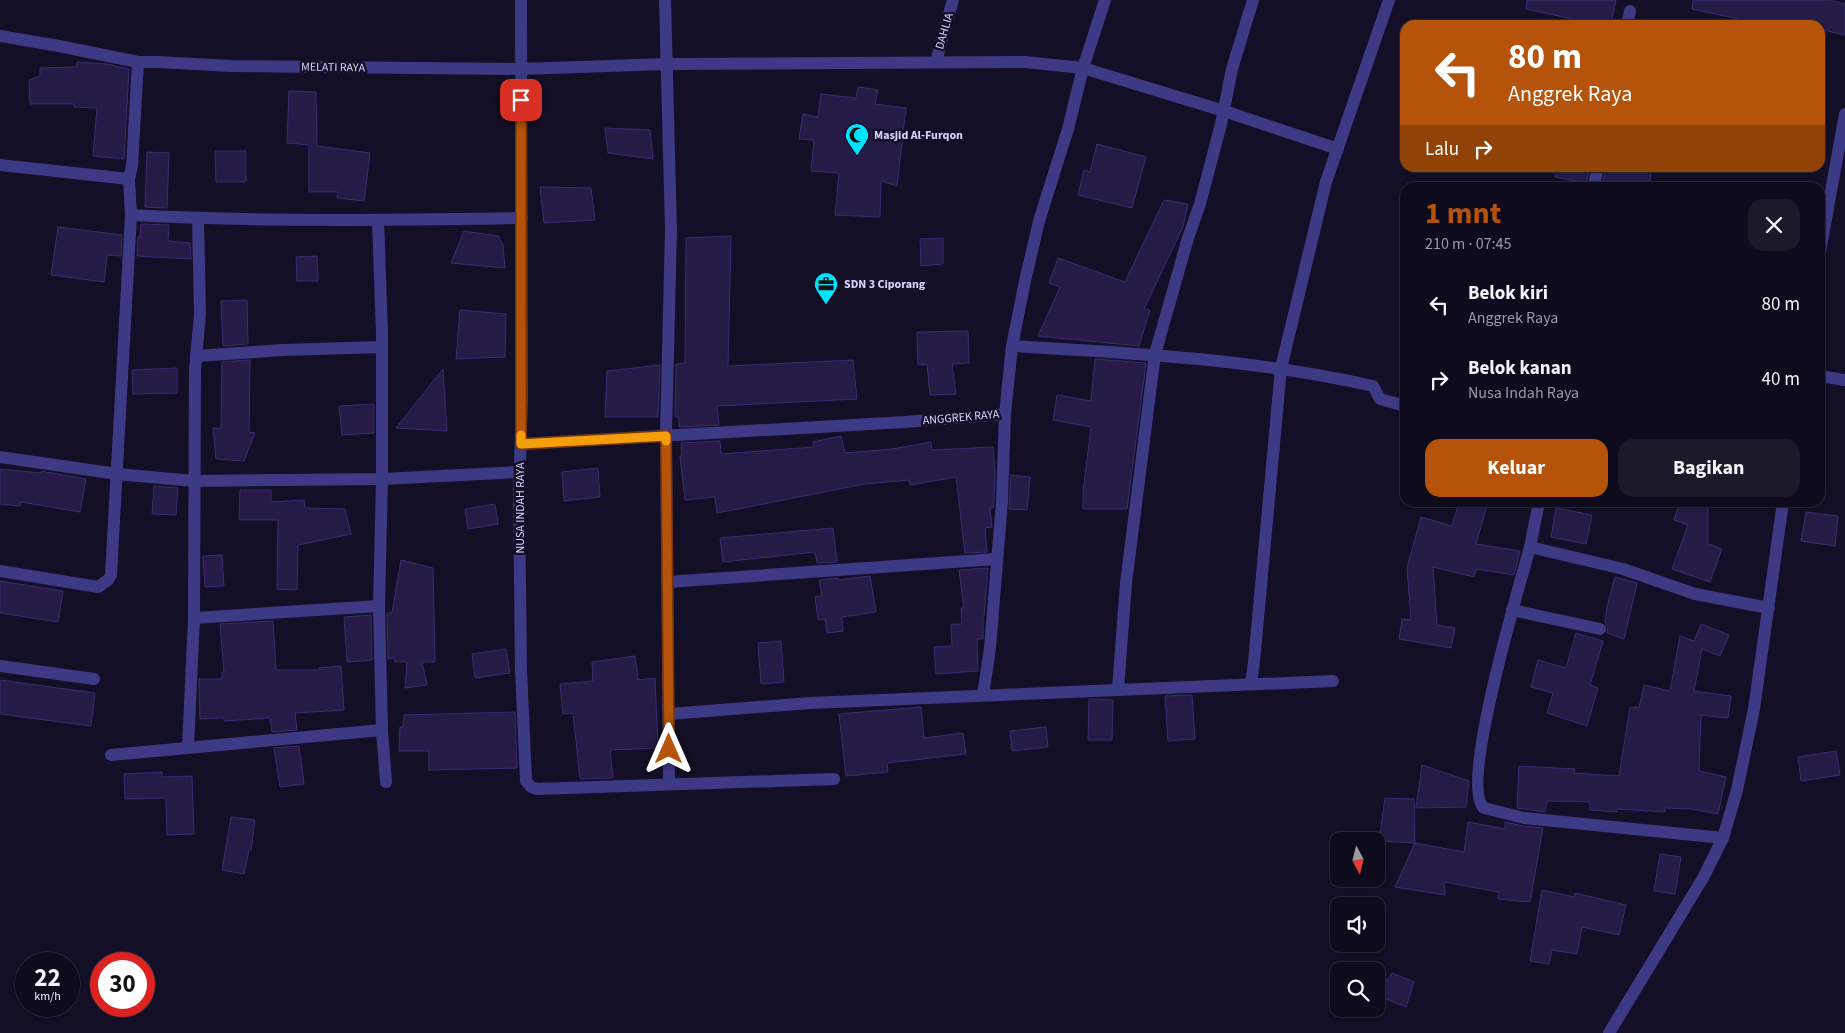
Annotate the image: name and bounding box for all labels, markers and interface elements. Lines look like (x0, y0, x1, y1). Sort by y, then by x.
street label: DAHLIA (931, 10, 958, 51)
text: 80 m (1508, 32, 1582, 82)
icon: left (1425, 40, 1490, 105)
street label: MELATI RAYA (301, 58, 366, 77)
text: Anggrek Raya (1508, 78, 1632, 110)
pin (500, 79, 542, 121)
icon: arrive (507, 86, 535, 114)
mosque icon: Masjid Al-Furqon (844, 122, 870, 156)
place label: Masjid Al-Furqon (874, 127, 963, 144)
icon: right (1469, 135, 1497, 163)
text: Lalu (1425, 136, 1459, 163)
text: 1 mnt (1425, 192, 1501, 235)
button: close (1748, 199, 1800, 251)
text: 210 m · 07:45 (1425, 233, 1512, 255)
office icon: SDN 3 Ciporang (813, 271, 839, 305)
place label: SDN 3 Ciporang (844, 276, 926, 293)
text: Belok kiri (1468, 280, 1548, 307)
icon: left (1425, 291, 1453, 319)
text: 80 m (1762, 291, 1800, 318)
text: Anggrek Raya (1468, 307, 1558, 329)
text: Belok kanan (1468, 355, 1572, 382)
icon: right (1425, 366, 1453, 394)
text: 40 m (1762, 366, 1800, 393)
text: Nusa Indah Raya (1468, 382, 1579, 404)
street label: ANGGREK RAYA (922, 406, 1001, 429)
button: Keluar (1425, 439, 1608, 497)
button: Bagikan (1618, 439, 1800, 497)
street label: NUSA INDAH RAYA (512, 462, 529, 553)
position arrow (642, 722, 694, 774)
north arrow (1330, 832, 1385, 888)
map controls (1330, 832, 1385, 1017)
button: sound (1330, 897, 1385, 952)
speed limit sign: 30 (90, 952, 155, 1017)
text: 22 (34, 960, 61, 996)
button: search (1330, 962, 1385, 1017)
text: km/h (34, 988, 61, 1005)

